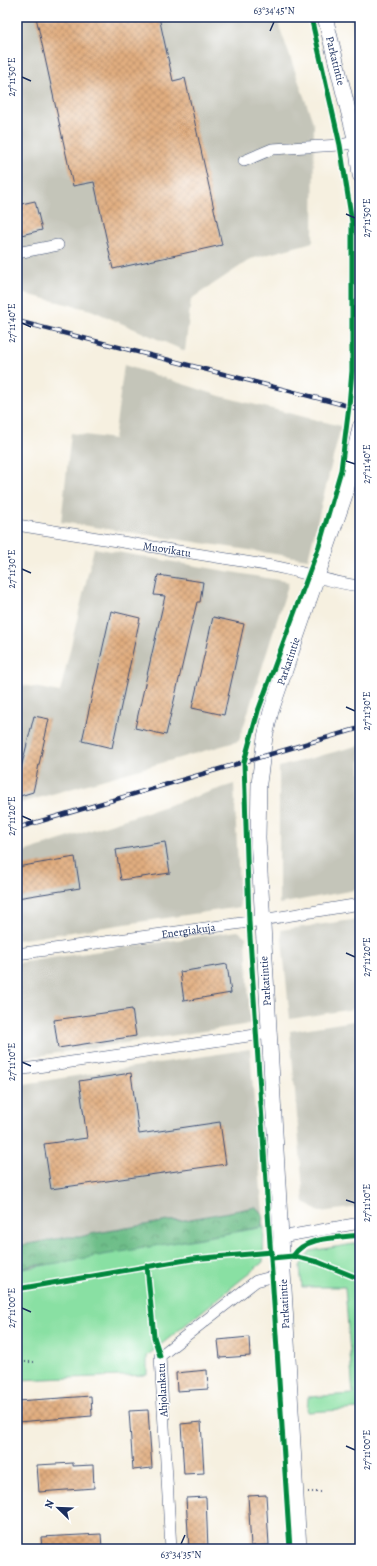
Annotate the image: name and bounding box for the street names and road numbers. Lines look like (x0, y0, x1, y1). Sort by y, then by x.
street label: Parkatintie (322, 35, 349, 87)
street label: Muovikatu (142, 538, 192, 561)
street label: Parkatintie (273, 635, 304, 687)
street label: Energiakuja (160, 920, 217, 942)
street label: Parkatintie (256, 955, 275, 1006)
street label: Parkatintie (276, 1279, 293, 1329)
street label: Ahjolankatu (154, 1363, 171, 1418)

